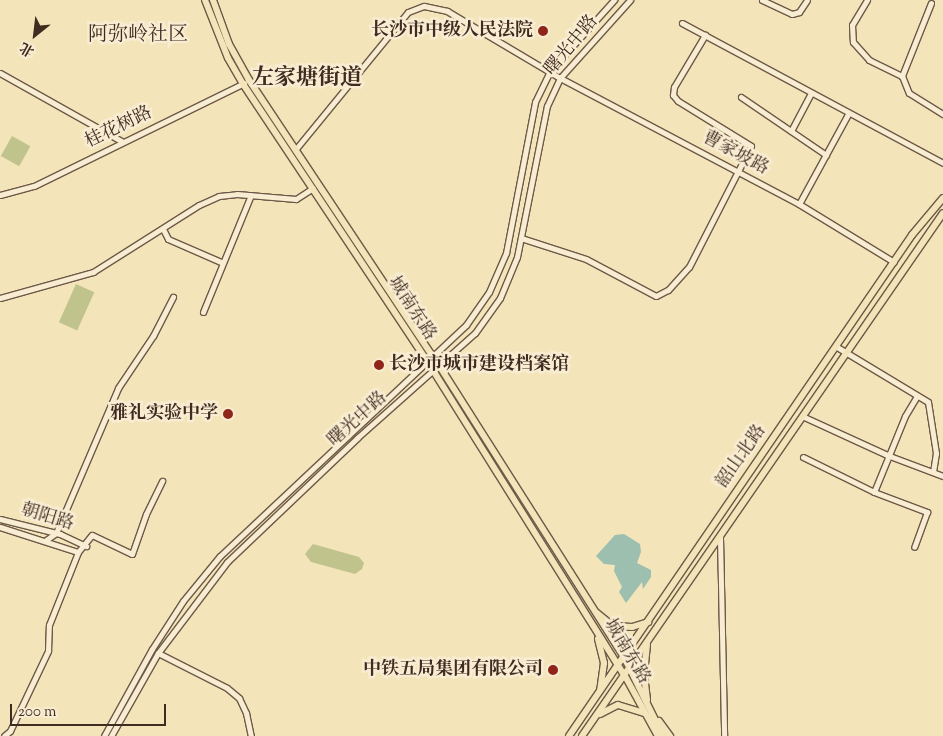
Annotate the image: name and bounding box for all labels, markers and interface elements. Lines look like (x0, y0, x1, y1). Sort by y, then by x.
north arrow (10, 10, 60, 60)
street label: 曙光中路 (541, 11, 603, 81)
place label: 长沙市中级人民法院 (371, 20, 533, 42)
district label: 阿弥岭社区 (88, 23, 188, 47)
marker: 长沙市中级人民法院 (537, 25, 549, 37)
text: 北 (17, 36, 39, 60)
district label: 左家塘街道 (252, 67, 362, 93)
street label: 桂花树路 (82, 103, 156, 153)
street label: 曹家坡路 (698, 128, 772, 180)
street label: 城南东路 (382, 273, 440, 345)
place label: 长沙市城市建设档案馆 (389, 354, 569, 376)
marker: 长沙市城市建设档案馆 (373, 359, 385, 371)
street label: 曙光中路 (324, 388, 392, 452)
place label: 雅礼实验中学 (110, 403, 218, 425)
marker: 雅礼实验中学 (222, 408, 234, 420)
street label: 韶山北路 (713, 421, 771, 493)
street label: 朝阳路 (18, 500, 76, 536)
street label: 城南东路 (598, 616, 654, 688)
place label: 中铁五局集团有限公司 (363, 659, 543, 681)
marker: 中铁五局集团有限公司 (547, 664, 559, 676)
scale bar (12, 694, 169, 726)
text: 200 m (18, 702, 57, 723)

